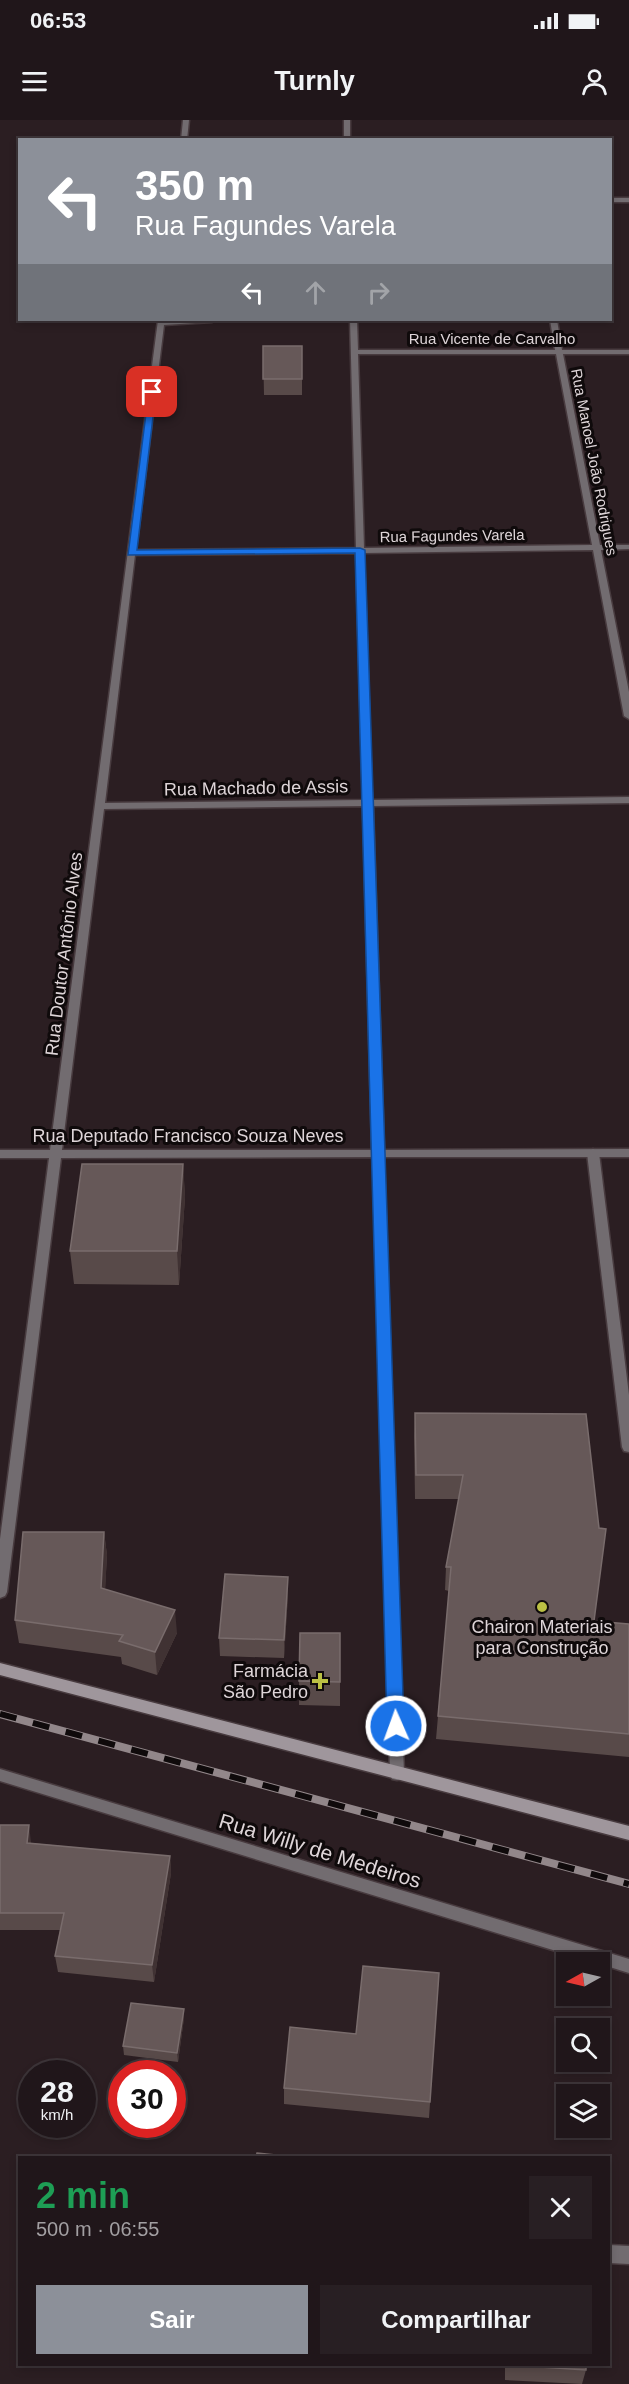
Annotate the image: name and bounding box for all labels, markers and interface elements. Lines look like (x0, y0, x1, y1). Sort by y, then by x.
text: 06:53 (30, 8, 86, 33)
icon: menu (18, 65, 51, 98)
icon: person (578, 65, 611, 98)
text: Turnly (274, 66, 355, 96)
icon: left (36, 162, 114, 240)
text: 350 m (135, 162, 254, 209)
text: Rua Fagundes Varela (135, 211, 396, 241)
icon: left (236, 276, 269, 309)
icon: ahead (299, 276, 332, 309)
icon: right (362, 276, 395, 309)
street label: Rua Vicente de Carvalho (409, 330, 575, 347)
pin (126, 366, 177, 417)
street label: Rua Manoel João Rodrigues (568, 367, 621, 557)
icon: arrive (135, 375, 168, 408)
street label: Rua Fagundes Varela (379, 526, 525, 545)
street label: Rua Machado de Assis (164, 776, 348, 800)
street label: Rua Doutor Antônio Alves (42, 851, 86, 1057)
street label: Rua Deputado Francisco Souza Neves (32, 1126, 344, 1146)
marker: Chairon Materiais para Construção (535, 1600, 549, 1614)
place label: Chairon Materiais para Construção (471, 1617, 613, 1658)
place label: Farmácia São Pedro (223, 1661, 309, 1702)
marker: Farmácia São Pedro (313, 1674, 327, 1688)
position arrow (364, 1694, 428, 1758)
street label: Rua Willy de Medeiros (216, 1809, 424, 1892)
north arrow (556, 1952, 610, 2006)
map controls (556, 1952, 610, 2138)
button: search (556, 2018, 610, 2072)
speed limit sign: 30 (108, 2060, 186, 2138)
text: 28 (40, 2075, 74, 2108)
button: layers (556, 2084, 610, 2138)
text: km/h (41, 2106, 73, 2123)
text: 2 min (36, 2175, 130, 2216)
button: close (529, 2176, 592, 2239)
text: 500 m · 06:55 (36, 2218, 159, 2240)
button: Sair (36, 2285, 308, 2354)
button: Compartilhar (320, 2285, 592, 2354)

